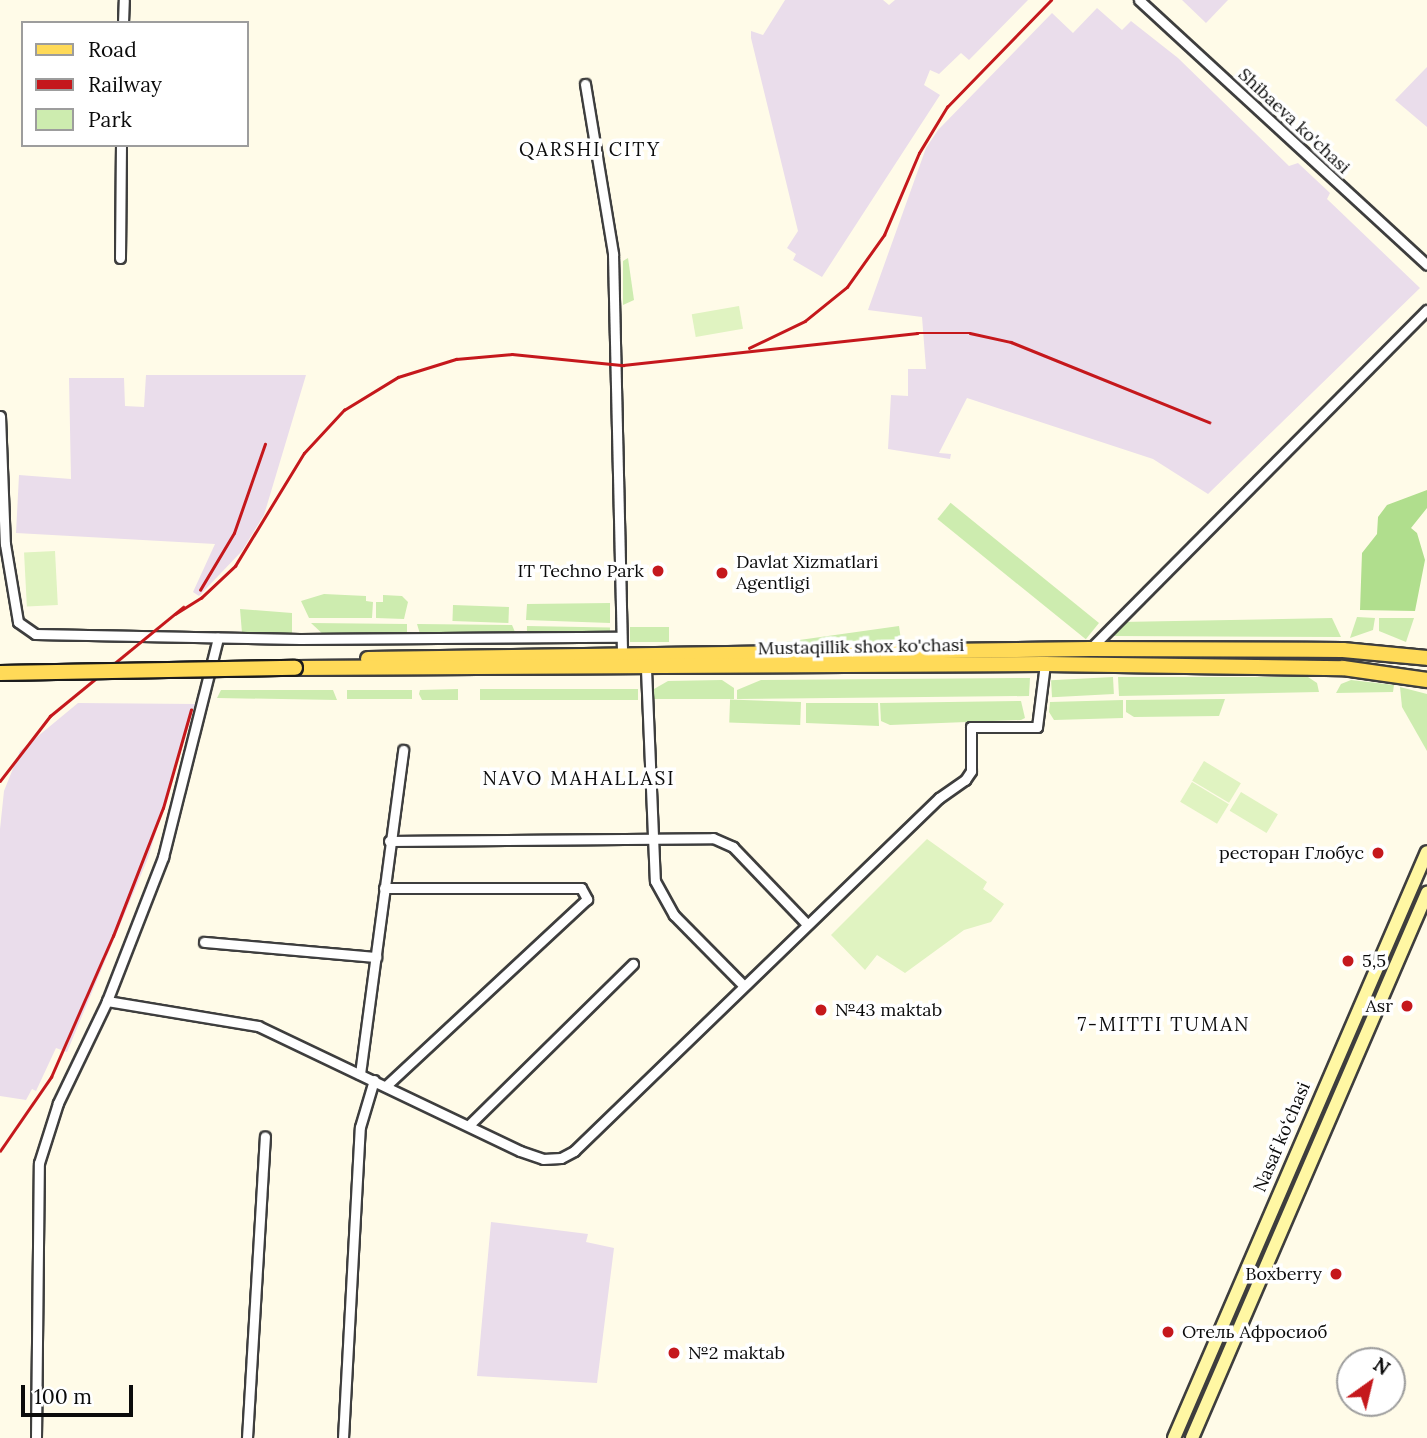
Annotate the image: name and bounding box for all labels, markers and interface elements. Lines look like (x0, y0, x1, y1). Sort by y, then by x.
legend (21, 21, 248, 147)
text: Road (88, 36, 137, 63)
street label: Shibaeva ko'chasi (1234, 64, 1354, 178)
text: Railway (88, 71, 162, 98)
text: Park (88, 106, 132, 133)
district label: QARSHI CITY (520, 139, 660, 161)
place label: Davlat Xizmatlari Agentligi (736, 552, 878, 594)
place label: IT Techno Park (517, 560, 644, 582)
marker: IT Techno Park (650, 563, 666, 579)
marker: Davlat Xizmatlari Agentligi (714, 565, 730, 581)
street label: Mustaqillik shox ko'chasi (758, 634, 964, 660)
district label: NAVO MAHALLASI (484, 768, 674, 790)
place label: ресторан Глобус (1219, 842, 1364, 864)
marker: ресторан Глобус (1370, 845, 1386, 861)
place label: 5,5 (1362, 950, 1386, 972)
marker: 5,5 (1340, 953, 1356, 969)
place label: Asr (1366, 995, 1393, 1017)
marker: Asr (1399, 998, 1415, 1014)
place label: №43 maktab (835, 999, 942, 1021)
marker: №43 maktab (813, 1002, 829, 1018)
district label: 7-MITTI TUMAN (1079, 1014, 1249, 1036)
street label: Nasaf ko‘chasi (1249, 1079, 1315, 1195)
place label: Boxberry (1245, 1263, 1322, 1285)
marker: Boxberry (1328, 1266, 1344, 1282)
place label: Отель Афросиоб (1182, 1321, 1327, 1343)
marker: Отель Афросиоб (1160, 1324, 1176, 1340)
place label: №2 maktab (688, 1342, 785, 1364)
marker: №2 maktab (666, 1345, 682, 1361)
north arrow (1336, 1347, 1406, 1417)
text: N (1369, 1352, 1394, 1380)
scale bar (24, 1372, 136, 1416)
text: 100 m (34, 1383, 92, 1410)

